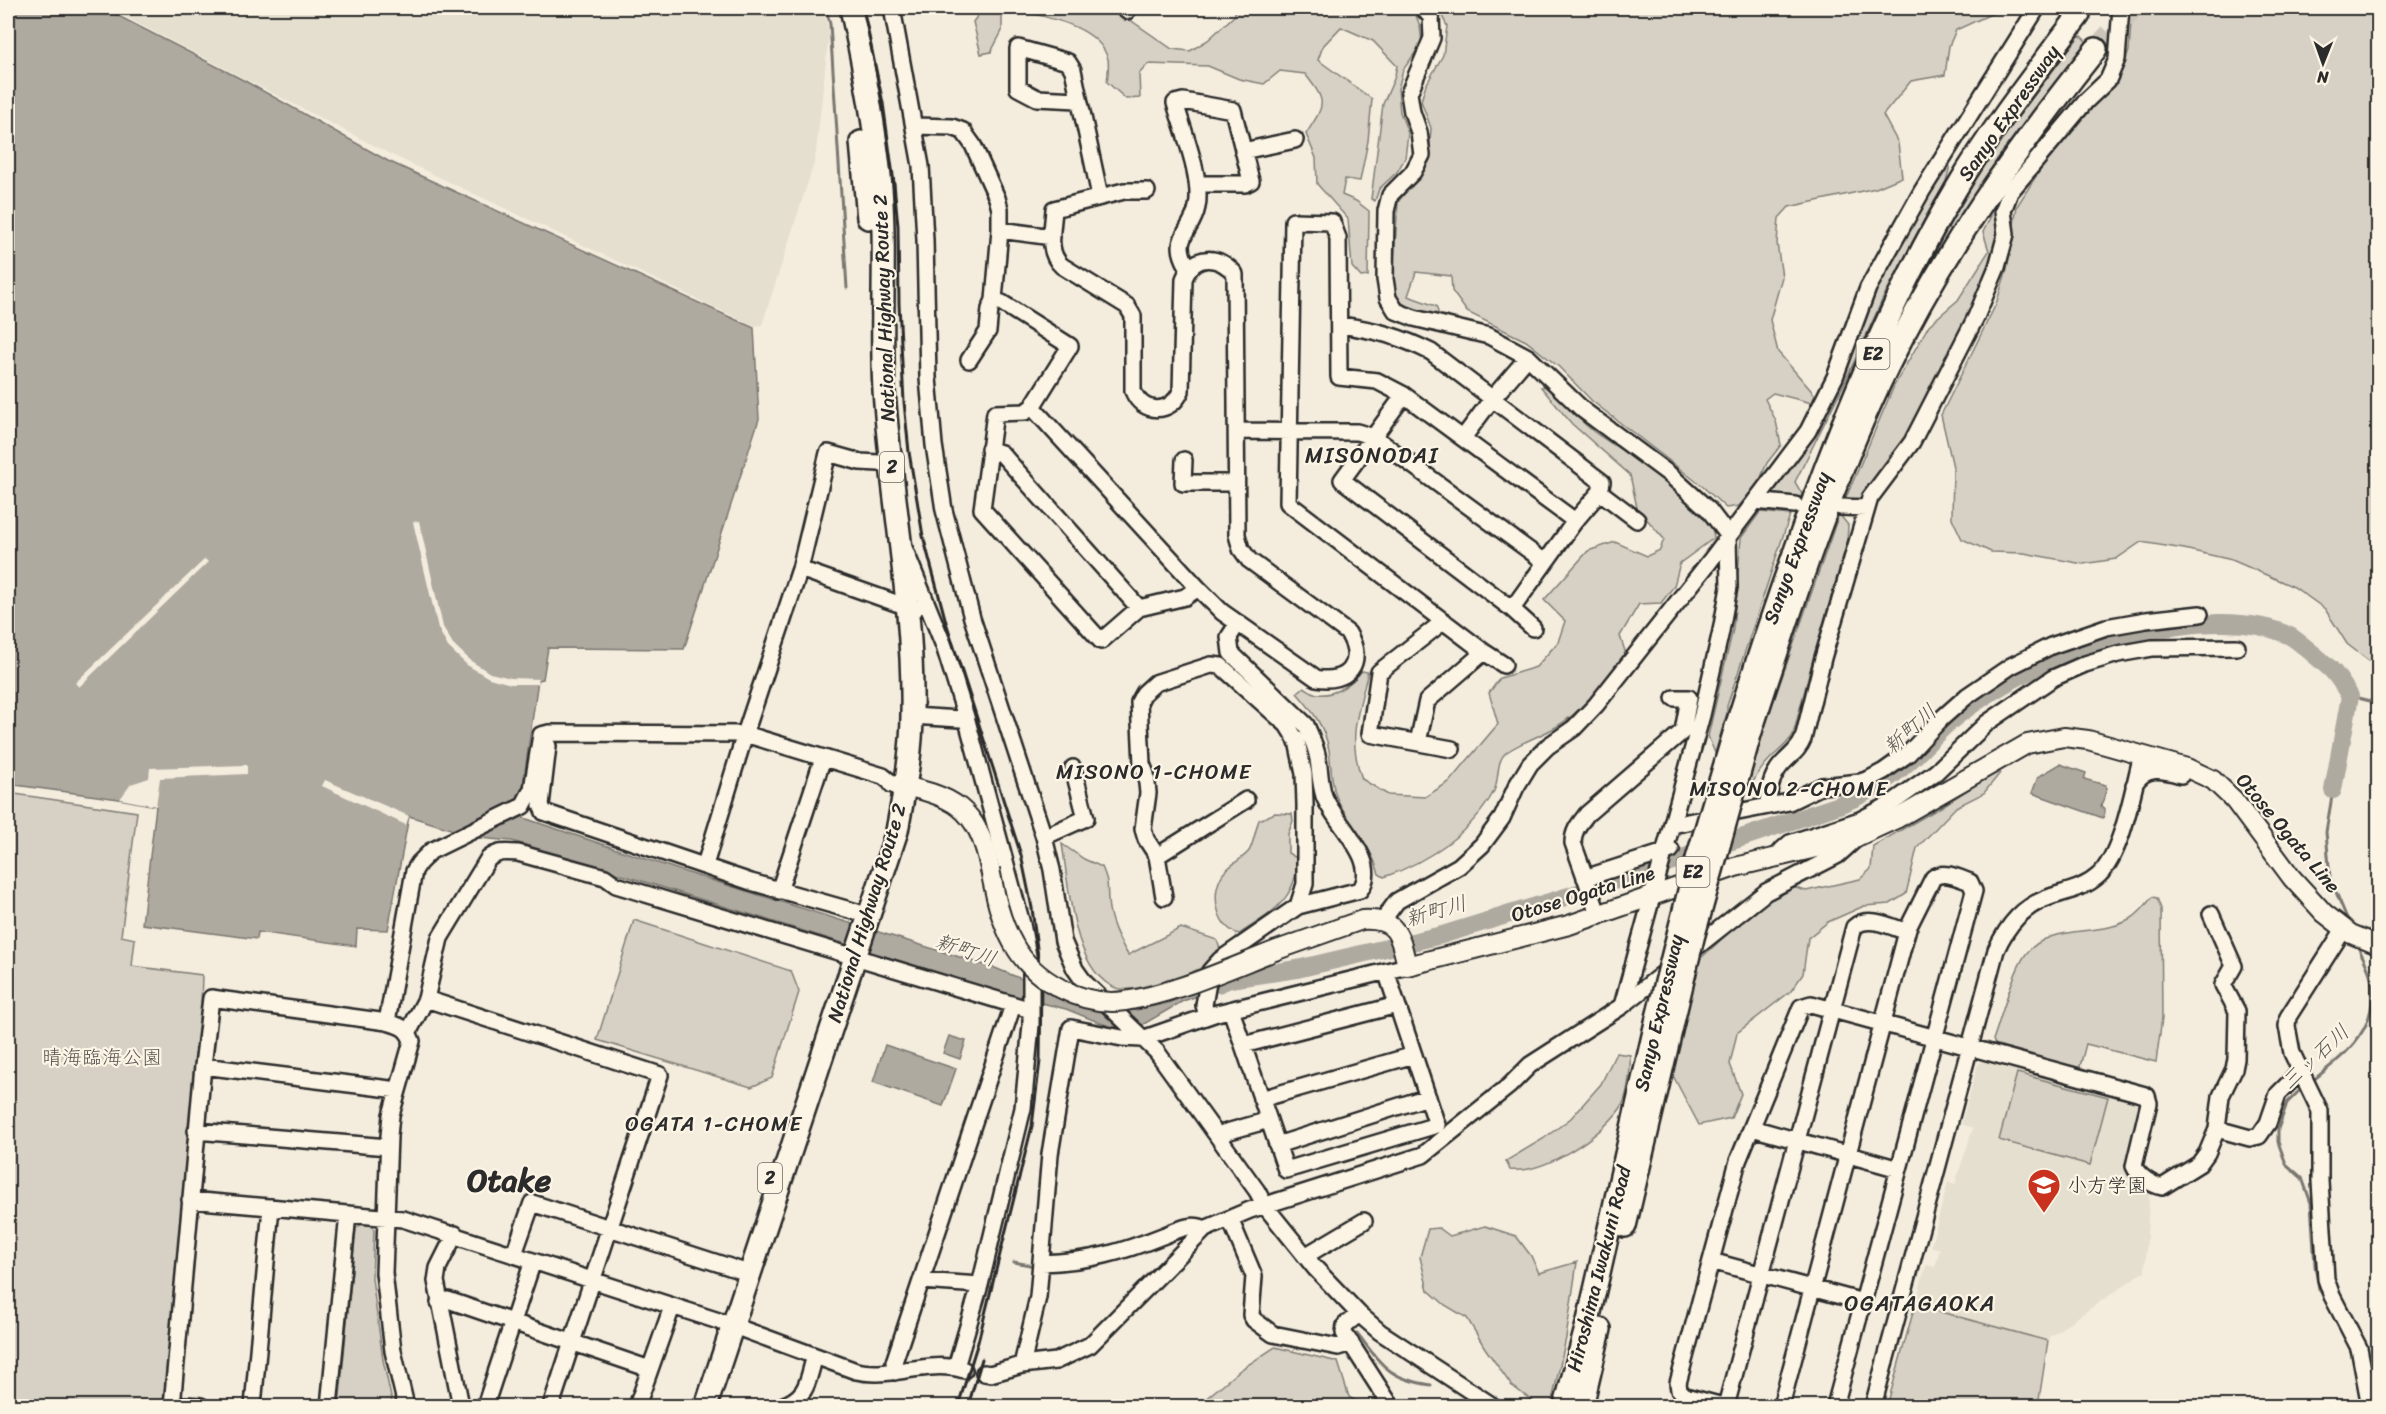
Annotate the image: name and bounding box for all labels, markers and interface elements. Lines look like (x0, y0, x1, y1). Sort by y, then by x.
north arrow (2293, 33, 2353, 93)
street label: Sanyo Expressway (1949, 37, 2070, 189)
text: N (2316, 63, 2330, 92)
street label: National Highway Route 2 (863, 193, 905, 422)
road number: E2 (1856, 339, 1890, 369)
district label: MISONODAI (1305, 436, 1439, 475)
road number: 2 (880, 452, 904, 482)
street label: Sanyo Expressway (1753, 466, 1841, 629)
water label: 新町川 (1874, 694, 1946, 764)
district label: MISONO 1-CHOME (1056, 753, 1252, 791)
street label: Otose Ogata Line (2227, 765, 2349, 902)
district label: MISONO 2-CHOME (1689, 770, 1889, 808)
street label: National Highway Route 2 (817, 799, 917, 1027)
street label: Otose Ogata Line (1507, 855, 1660, 932)
road number: E2 (1676, 857, 1710, 887)
water label: 新町川 (1400, 884, 1472, 938)
water label: 新町川 (930, 922, 1002, 978)
street label: Sanyo Expressway (1624, 930, 1694, 1095)
water label: 三ッ石川 (2271, 1014, 2359, 1100)
park label: 晴海臨海公園 (42, 1040, 162, 1075)
district label: OGATA 1-CHOME (625, 1105, 803, 1143)
district label: Otake (467, 1152, 552, 1209)
street label: Hiroshima Iwakuni Road (1556, 1161, 1642, 1376)
road number: 2 (758, 1163, 782, 1193)
school or university icon: 小方学園 (2026, 1167, 2062, 1214)
place label: 小方学園 (2067, 1168, 2147, 1203)
district label: OGATAGAOKA (1844, 1284, 1996, 1323)

